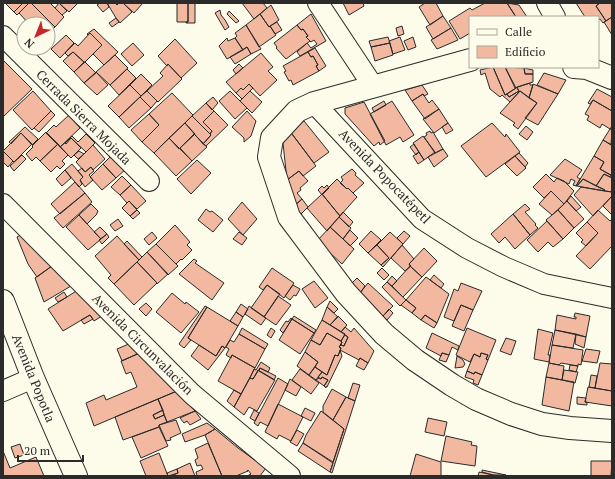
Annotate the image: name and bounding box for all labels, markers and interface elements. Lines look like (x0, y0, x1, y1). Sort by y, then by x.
north arrow (16, 16, 56, 56)
legend (469, 16, 599, 68)
text: Calle (505, 24, 532, 39)
text: N (21, 35, 37, 51)
text: Edificio (505, 44, 546, 59)
street label: Cerrada Sierra Mojada (32, 65, 136, 169)
street label: Avenida Popocatépetl (335, 125, 435, 227)
street label: Avenida Circunvalación (88, 289, 198, 399)
street label: Avenida Popotla (8, 331, 60, 425)
scale bar (18, 437, 83, 463)
text: 20 m (24, 443, 51, 458)

